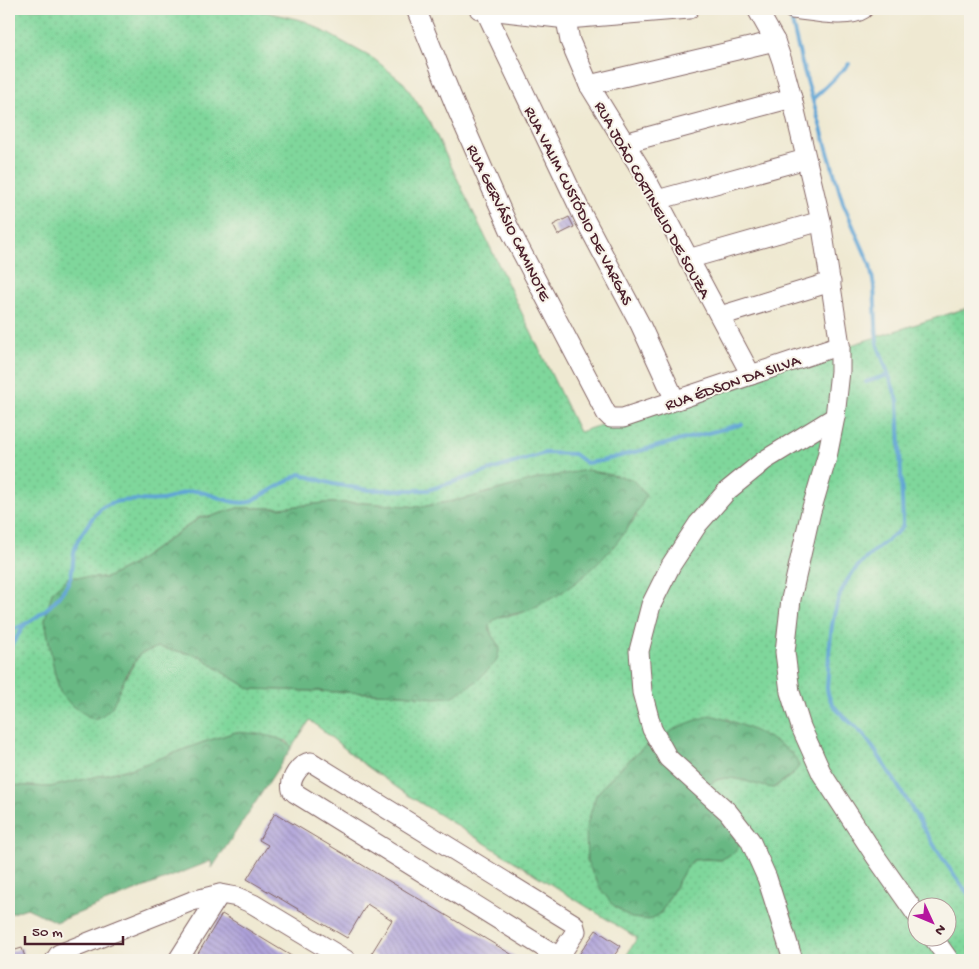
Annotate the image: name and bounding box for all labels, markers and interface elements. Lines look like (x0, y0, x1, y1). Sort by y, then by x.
street label: RUA JOÃO CORTINELIO DE SOUZA (589, 98, 715, 304)
street label: RUA VALIM CUSTÓDIO DE VARGAS (518, 104, 636, 310)
street label: RUA GERVÁSIO CAMINOTE (461, 142, 554, 306)
street label: RUA ÉDSON DA SILVA (663, 352, 805, 416)
north arrow (906, 896, 956, 946)
scale bar (25, 914, 122, 946)
text: N (930, 920, 949, 938)
text: 50 m (32, 924, 63, 942)

